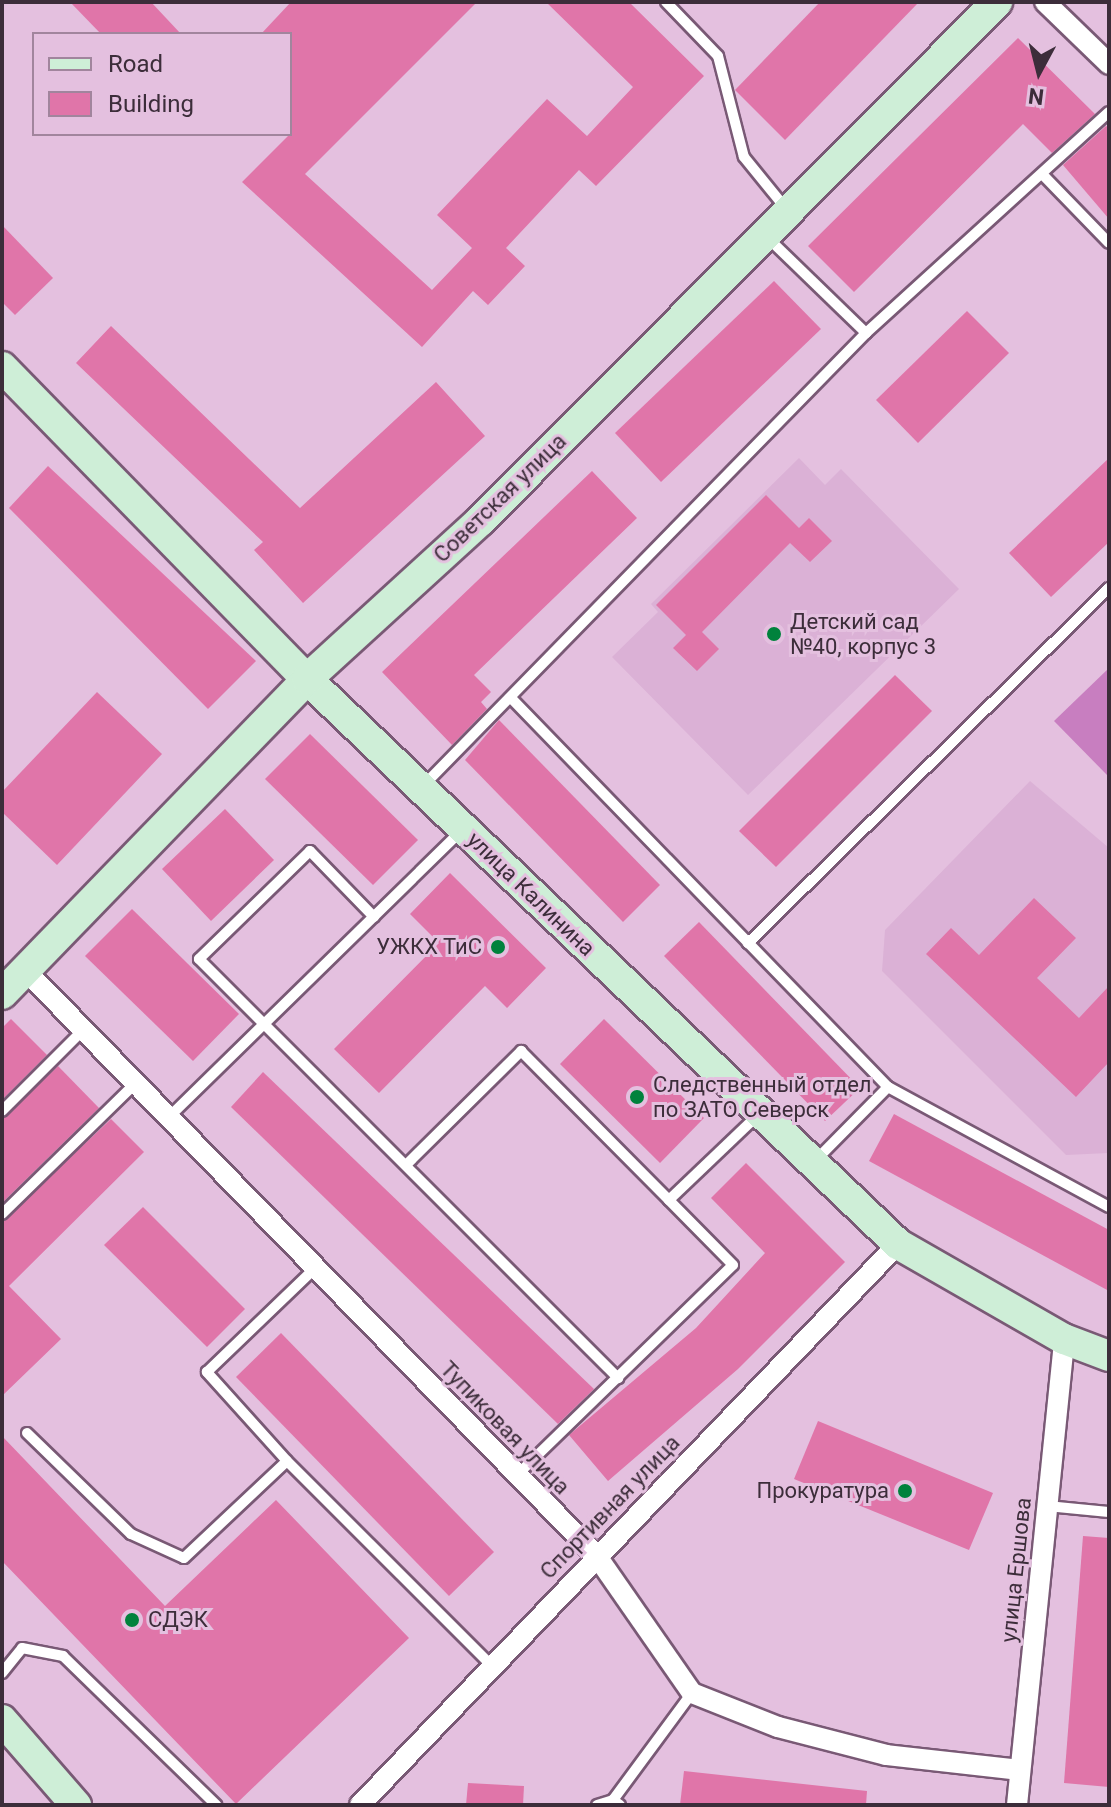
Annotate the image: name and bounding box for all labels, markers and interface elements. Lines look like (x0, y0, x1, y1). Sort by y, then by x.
legend (32, 32, 292, 136)
north arrow (999, 32, 1079, 112)
text: Road (108, 50, 163, 78)
text: N (1027, 83, 1045, 110)
text: Building (108, 90, 194, 118)
street label: Советская улица (428, 428, 572, 568)
place label: Детский сад №40, корпус 3 (790, 608, 936, 660)
marker: Детский сад №40, корпус 3 (765, 625, 783, 643)
street label: улица Калинина (462, 826, 600, 962)
place label: УЖКХ ТиС (376, 934, 482, 960)
marker: УЖКХ ТиС (489, 938, 507, 956)
place label: Следственный отдел по ЗАТО Северск (653, 1071, 872, 1122)
marker: Следственный отдел по ЗАТО Северск (628, 1088, 646, 1106)
street label: Тупиковая улица (435, 1356, 575, 1500)
street label: Спортивная улица (535, 1430, 685, 1584)
place label: Прокуратура (757, 1478, 889, 1504)
marker: Прокуратура (896, 1482, 914, 1500)
street label: улица Ершова (995, 1496, 1037, 1644)
place label: СДЭК (148, 1607, 208, 1633)
marker: СДЭК (123, 1611, 141, 1629)

